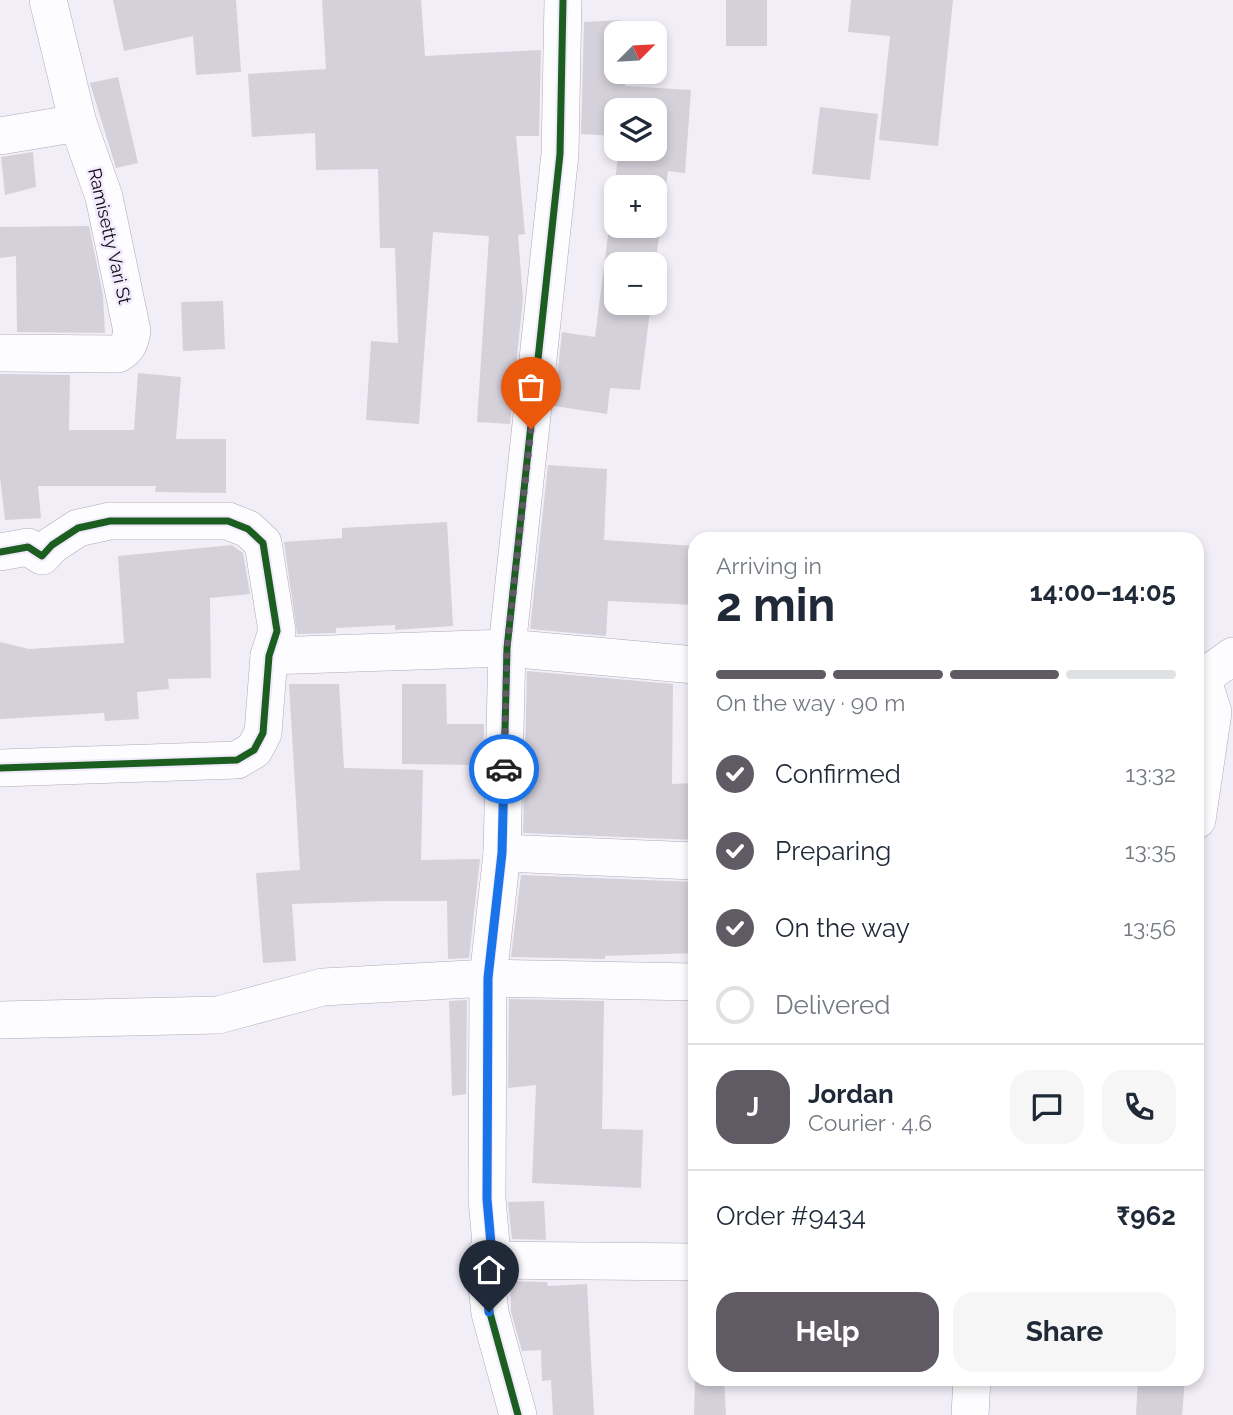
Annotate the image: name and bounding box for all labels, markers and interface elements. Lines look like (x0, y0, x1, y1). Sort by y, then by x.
north arrow (604, 21, 667, 84)
map controls (604, 21, 667, 315)
button: layers (604, 98, 667, 161)
street label: Ramisetty Vari St (84, 166, 136, 306)
button: + (604, 175, 667, 238)
button: − (604, 252, 667, 315)
pin (501, 357, 561, 429)
icon: bag (512, 368, 550, 406)
text: Arriving in (716, 552, 822, 579)
text: 14:00–14:05 (1030, 577, 1176, 607)
text: 2 min (716, 578, 835, 632)
text: On the way · 90 m (716, 689, 905, 716)
courier (469, 734, 539, 804)
icon: car (485, 750, 523, 788)
icon: check (716, 755, 754, 793)
text: Confirmed (775, 759, 901, 789)
text: 13:32 (1125, 760, 1176, 787)
icon: check (716, 832, 754, 870)
text: Preparing (775, 836, 891, 866)
text: 13:35 (1125, 837, 1176, 864)
icon: check (716, 909, 754, 947)
text: On the way (775, 913, 910, 943)
text: 13:56 (1123, 914, 1176, 941)
text: Delivered (775, 990, 890, 1020)
button: chat (1010, 1070, 1084, 1144)
button: phone (1102, 1070, 1176, 1144)
text: Jordan (808, 1079, 894, 1109)
text: J (747, 1092, 759, 1122)
text: Courier · 4.6 (808, 1109, 932, 1136)
text: Order #9434 (716, 1201, 866, 1231)
text: ₹962 (1116, 1201, 1176, 1231)
pin (459, 1240, 519, 1312)
icon: home (470, 1251, 508, 1289)
button: Help (716, 1292, 939, 1372)
button: Share (953, 1292, 1176, 1372)

